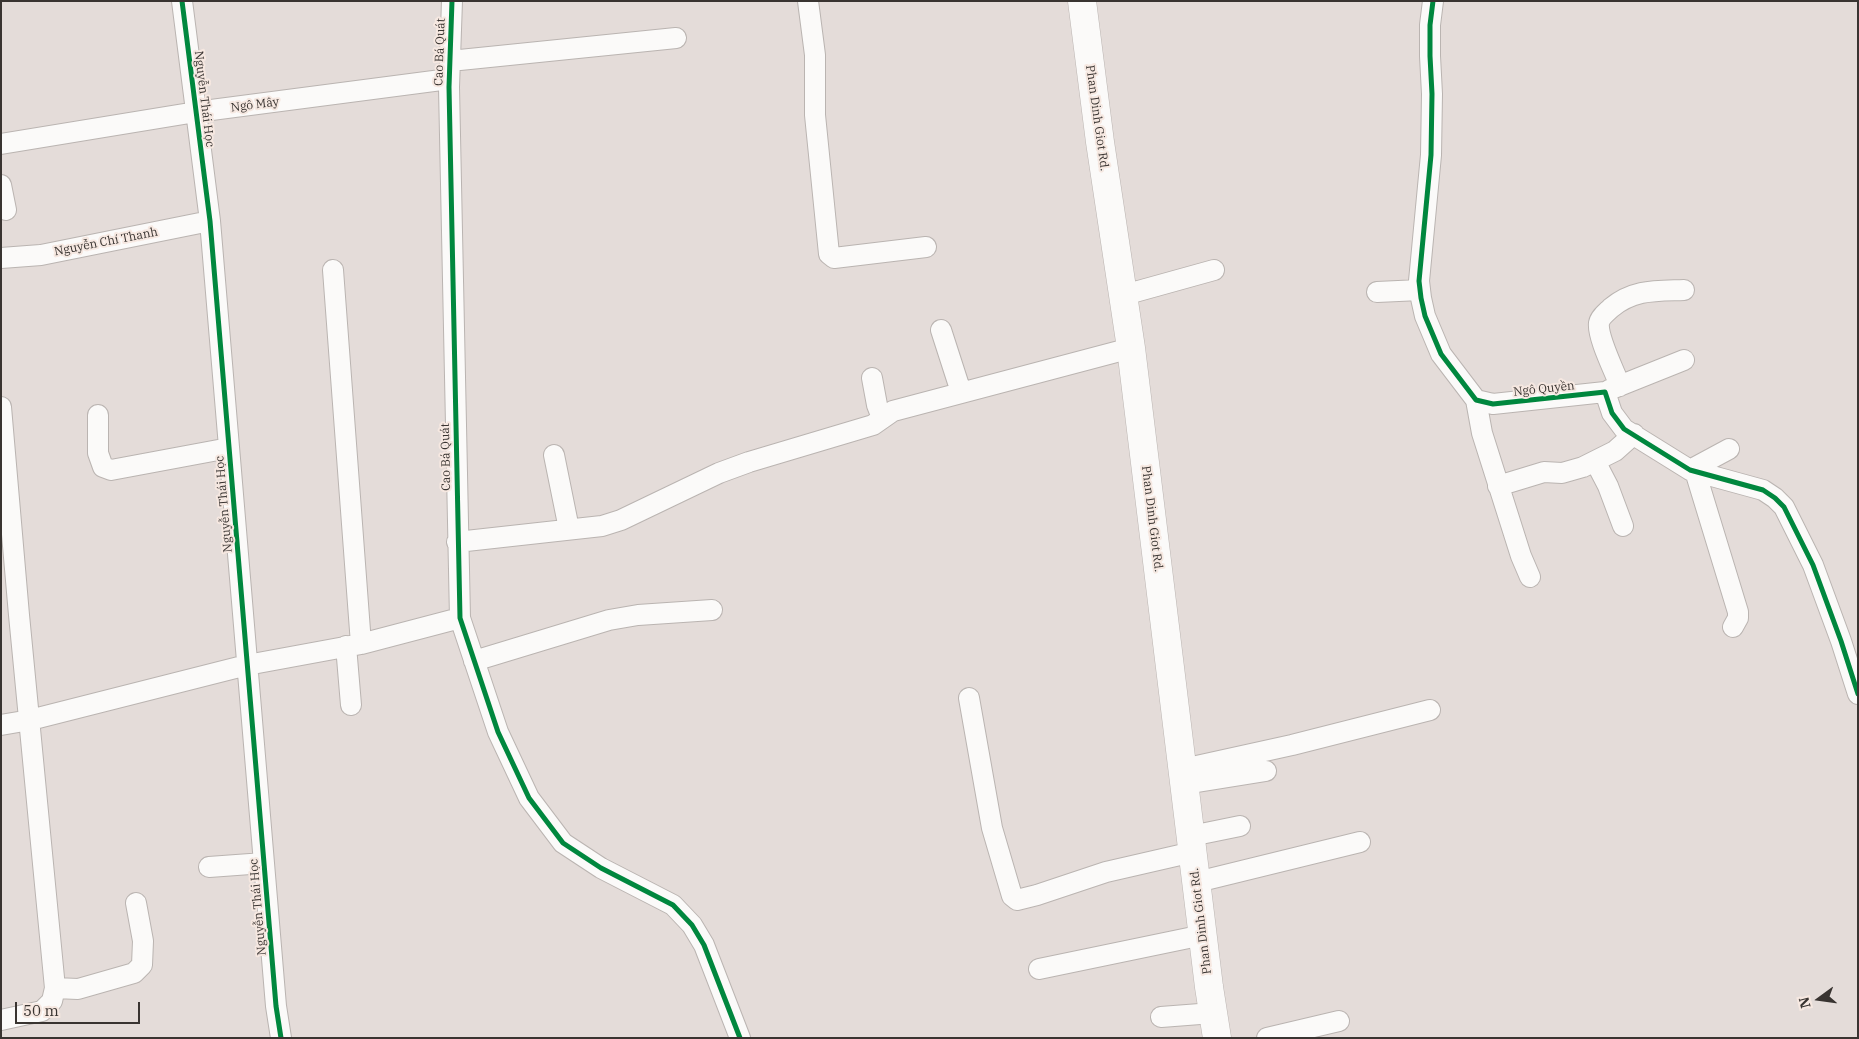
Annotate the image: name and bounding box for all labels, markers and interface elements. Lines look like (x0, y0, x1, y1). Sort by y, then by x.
street label: Cao Bá Quát (432, 18, 448, 86)
street label: Nguyễn Thái Học (191, 50, 217, 148)
street label: Phan Dinh Giot Rd. (1082, 64, 1112, 172)
street label: Ngô Mây (230, 95, 280, 115)
street label: Nguyễn Chí Thanh (53, 225, 159, 259)
street label: Ngô Quyền (1513, 379, 1575, 399)
street label: Cao Bá Quát (438, 423, 454, 491)
street label: Nguyễn Thái Học (213, 455, 235, 553)
street label: Phan Dinh Giot Rd. (1138, 465, 1166, 573)
street label: Nguyễn Thái Học (247, 858, 269, 956)
street label: Phan Dinh Giot Rd. (1187, 867, 1215, 975)
north arrow (1794, 974, 1844, 1024)
scale bar (18, 992, 142, 1024)
text: N (1794, 995, 1815, 1010)
text: 50 m (23, 1001, 59, 1020)

